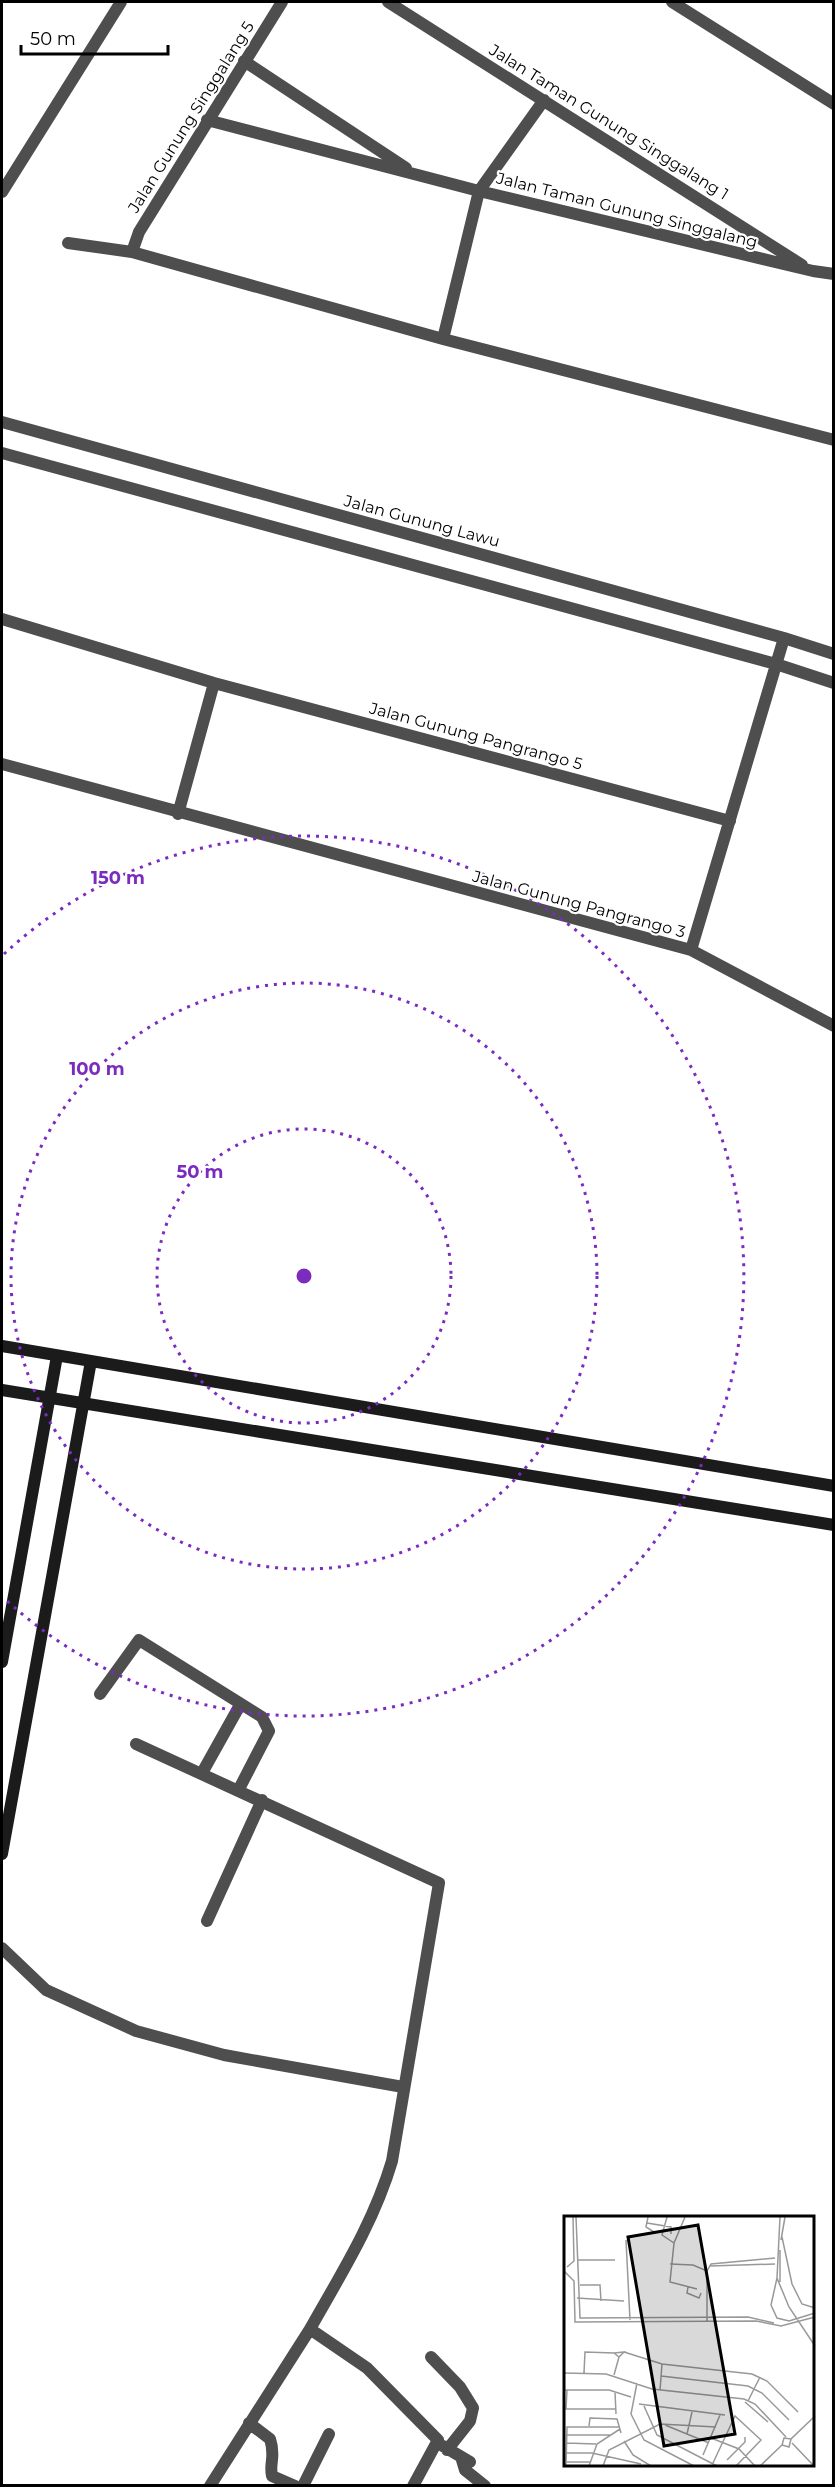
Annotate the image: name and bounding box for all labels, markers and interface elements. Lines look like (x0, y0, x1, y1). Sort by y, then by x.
scale bar (21, 18, 168, 56)
street label: Jalan Gunung Singgalang 5 (124, 18, 258, 217)
text: 50 m (30, 28, 76, 50)
street label: Jalan Taman Gunung Singgalang 1 (485, 40, 732, 204)
street label: Jalan Taman Gunung Singgalang (494, 168, 759, 252)
street label: Jalan Gunung Lawu (341, 491, 502, 551)
street label: Jalan Gunung Pangrango 5 (367, 698, 585, 774)
street label: Jalan Gunung Pangrango 3 (470, 866, 687, 942)
text: 150 m (91, 867, 145, 889)
text: 100 m (69, 1058, 125, 1080)
text: 50 m (177, 1161, 223, 1183)
centre of rings (294, 1266, 314, 1286)
inset map (564, 2216, 814, 2466)

